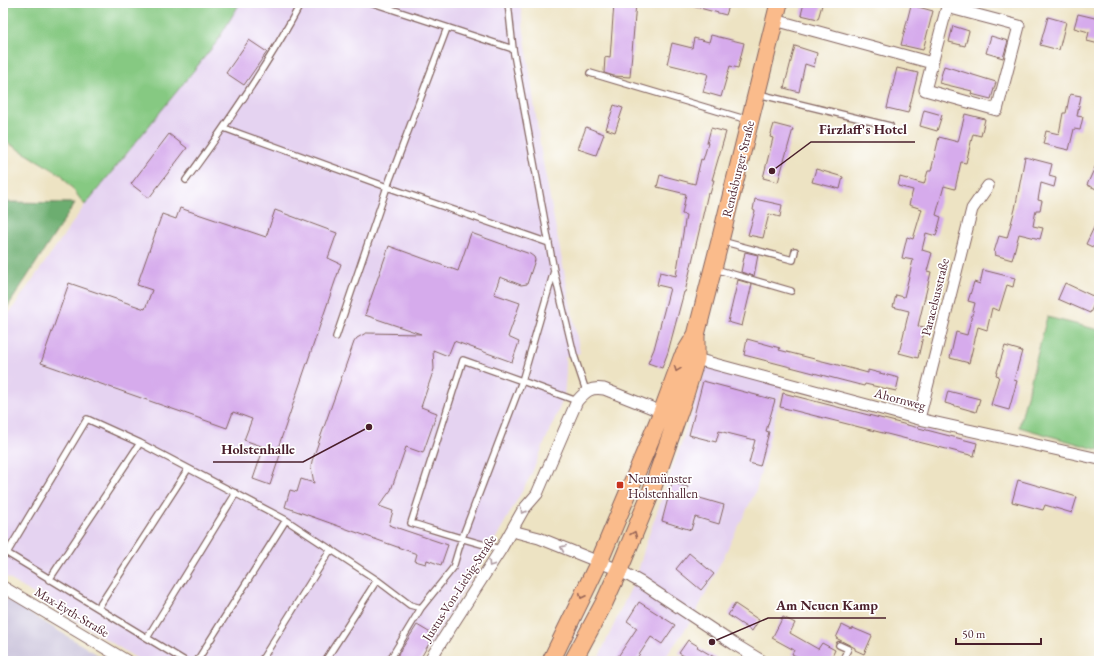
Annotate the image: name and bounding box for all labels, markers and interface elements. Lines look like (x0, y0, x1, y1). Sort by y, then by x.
callout: Firzlaff's Hotel (811, 116, 915, 142)
street label: Rendsburger Straße (718, 119, 758, 219)
text: Firzlaff's Hotel (819, 120, 907, 138)
street label: Paracelsusstraße (917, 257, 953, 337)
one-way arrow (674, 366, 682, 373)
street label: Ahornweg (872, 384, 928, 414)
callout: Holstenhalle (213, 436, 303, 462)
text: Holstenhalle (221, 440, 295, 458)
place label: Neumünster Holstenhallen (628, 470, 698, 502)
marker: Neumünster Holstenhallen (615, 480, 625, 490)
one-way arrow (520, 507, 528, 514)
street label: Justus-Von-Liebig-Straße (418, 531, 500, 645)
one-way arrow (629, 531, 637, 539)
one-way arrow (560, 545, 567, 553)
one-way arrow (489, 560, 496, 567)
street label: Max-Eyth-Straße (32, 583, 112, 641)
one-way arrow (579, 592, 587, 600)
callout: Am Neuen Kamp (768, 592, 886, 618)
text: Am Neuen Kamp (775, 596, 878, 614)
scale bar (956, 620, 1041, 646)
text: 50 m (962, 626, 986, 642)

